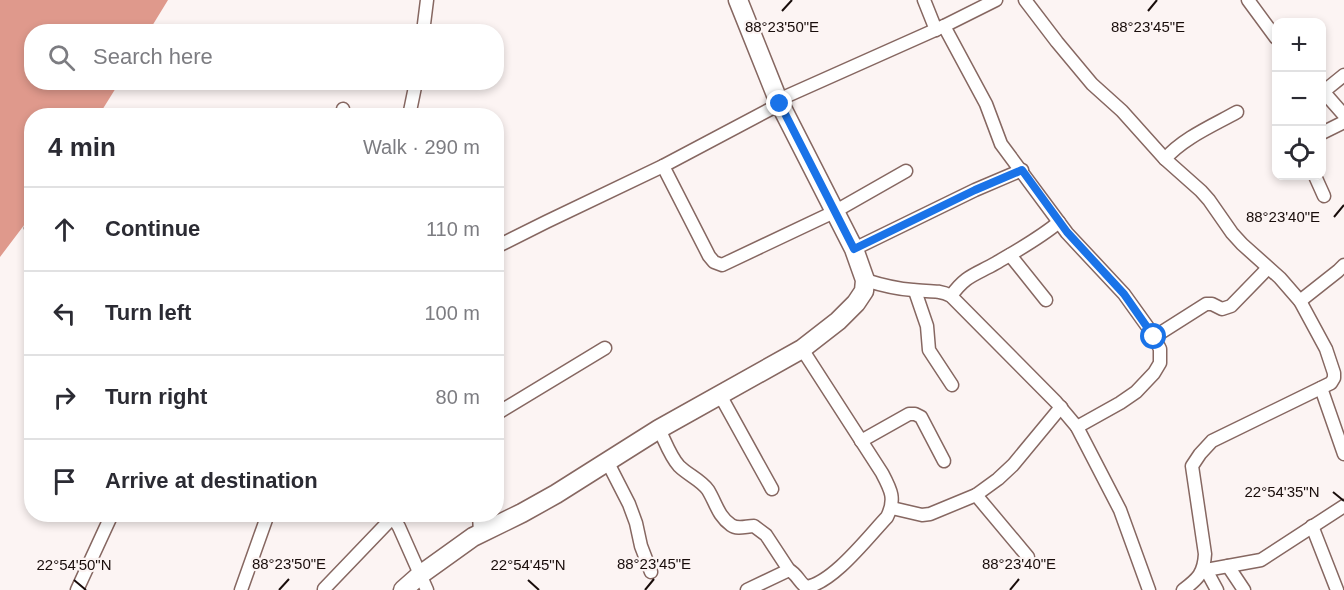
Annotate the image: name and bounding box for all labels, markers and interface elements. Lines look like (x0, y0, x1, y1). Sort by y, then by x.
text: 88°23'50"E (745, 18, 819, 35)
text: 88°23'45"E (1111, 18, 1185, 35)
map controls (1272, 18, 1326, 180)
button: + (1272, 18, 1326, 72)
search box (24, 24, 504, 90)
icon: search (45, 41, 78, 74)
text: Search here (93, 44, 213, 69)
button: − (1272, 72, 1326, 126)
route end (766, 90, 792, 116)
button: locate (1272, 126, 1326, 180)
text: 4 min (48, 132, 116, 162)
text: Walk · 290 m (363, 136, 480, 158)
text: 88°23'40"E (1246, 208, 1320, 225)
icon: ahead (48, 213, 81, 246)
text: Continue (105, 216, 200, 241)
text: 110 m (426, 218, 480, 240)
icon: left (48, 297, 81, 330)
text: Turn left (105, 300, 191, 325)
text: 100 m (424, 302, 480, 324)
route start (1140, 323, 1166, 349)
icon: right (48, 381, 81, 414)
text: Turn right (105, 384, 207, 409)
text: 80 m (436, 386, 480, 408)
icon: arrive (48, 465, 81, 498)
text: Arrive at destination (105, 468, 318, 493)
text: 22°54'35"N (1244, 483, 1320, 500)
text: 88°23'50"E (252, 555, 326, 572)
text: 88°23'45"E (617, 555, 691, 572)
text: 88°23'40"E (982, 555, 1056, 572)
text: 22°54'50"N (36, 556, 112, 573)
text: 22°54'45"N (490, 556, 566, 573)

